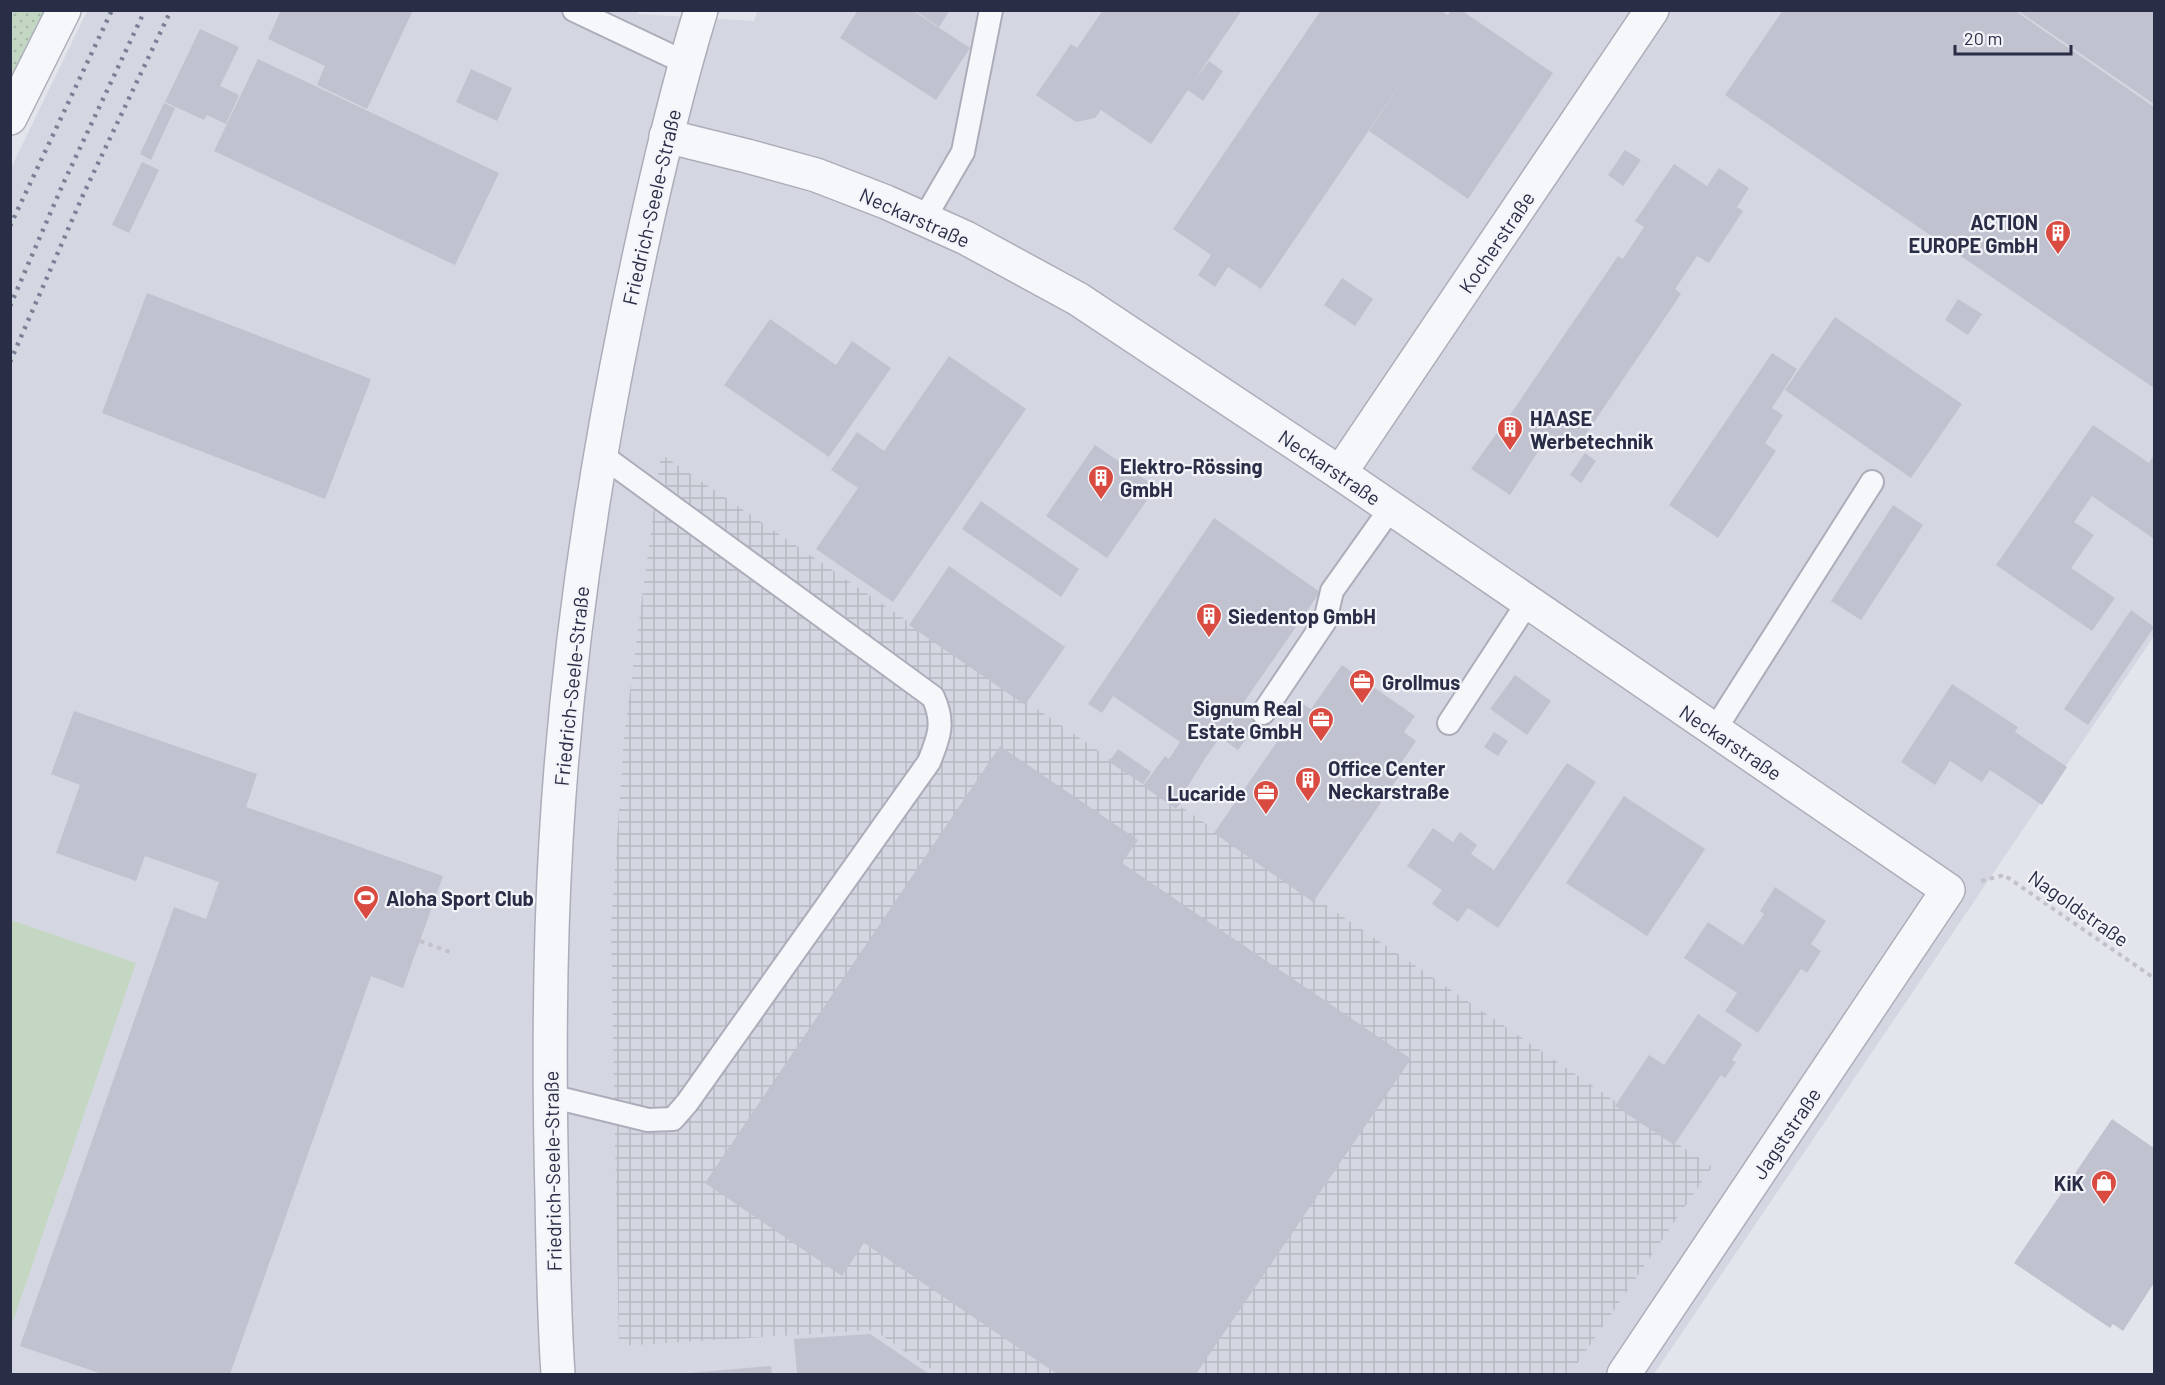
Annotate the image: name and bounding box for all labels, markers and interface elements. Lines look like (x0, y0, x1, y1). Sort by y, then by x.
scale bar (1955, 18, 2070, 56)
text: 20 m (1964, 27, 2002, 49)
street label: Friedrich-Seele-Straße (617, 106, 685, 308)
street label: Neckarstraße (856, 182, 974, 252)
street label: Kocherstraße (1453, 186, 1539, 298)
place label: ACTION EUROPE GmbH (1909, 210, 2038, 257)
building icon: ACTION EUROPE GmbH (2043, 218, 2073, 256)
place label: HAASE Werbetechnik (1530, 406, 1654, 453)
building icon: HAASE Werbetechnik (1495, 414, 1525, 452)
street label: Neckarstraße (1274, 424, 1386, 510)
place label: Elektro-Rössing GmbH (1120, 454, 1263, 501)
building icon: Elektro-Rössing GmbH (1086, 463, 1116, 501)
street label: Friedrich-Seele-Straße (549, 585, 593, 787)
building icon: Siedentop GmbH (1194, 601, 1224, 639)
place label: Siedentop GmbH (1228, 604, 1376, 628)
office icon: Grollmus (1347, 667, 1377, 705)
place label: Grollmus (1382, 670, 1460, 694)
place label: Signum Real Estate GmbH (1187, 696, 1302, 743)
street label: Neckarstraße (1675, 699, 1787, 785)
office icon: Signum Real Estate GmbH (1306, 705, 1336, 743)
place label: Office Center Neckarstraße (1328, 756, 1449, 803)
building icon: Office Center Neckarstraße (1293, 765, 1323, 803)
office icon: Lucaride (1251, 778, 1281, 816)
place label: Lucaride (1167, 781, 1246, 805)
street label: Nagoldstraße (2024, 865, 2134, 951)
sports icon: Aloha Sport Club (351, 883, 381, 921)
place label: Aloha Sport Club (386, 886, 534, 910)
street label: Friedrich-Seele-Straße (538, 1070, 566, 1272)
street label: Jagststraße (1747, 1083, 1825, 1183)
shop icon: KiK (2089, 1168, 2119, 1206)
place label: KiK (2054, 1171, 2084, 1195)

